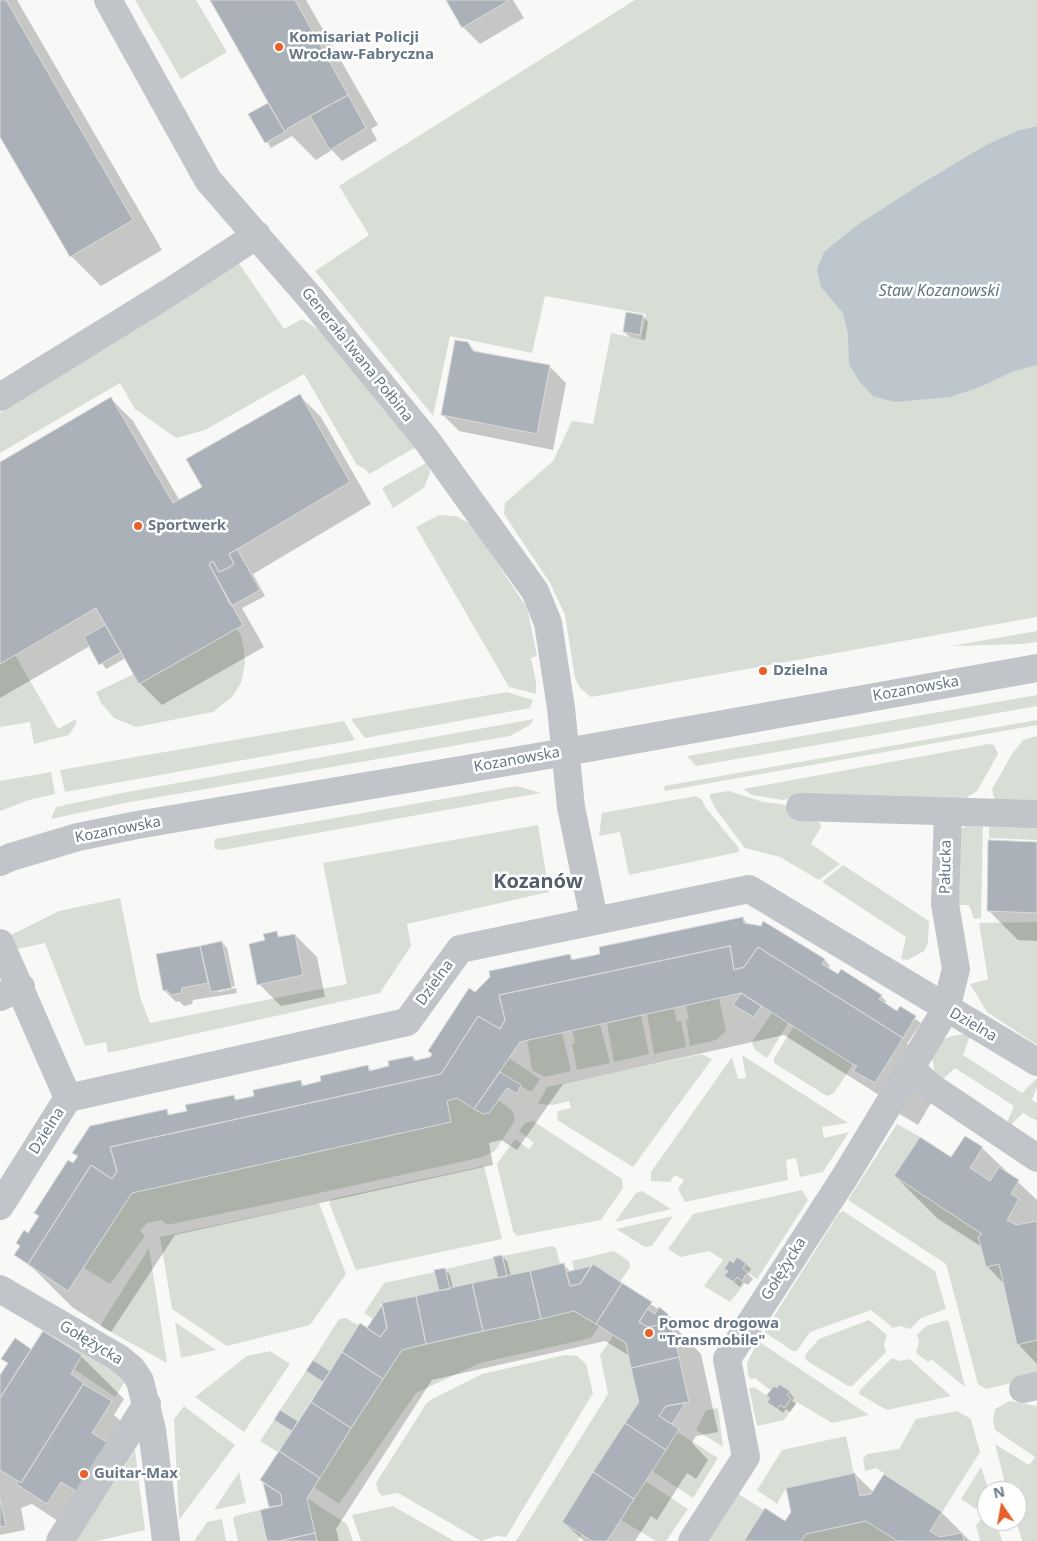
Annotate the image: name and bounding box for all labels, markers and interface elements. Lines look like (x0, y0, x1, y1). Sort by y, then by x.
place label: Komisariat Policji Wrocław-Fabryczna (289, 29, 434, 64)
marker: Komisariat Policji Wrocław-Fabryczna (273, 41, 285, 53)
water label: Staw Kozanowski (879, 281, 999, 301)
street label: Generała Iwana Połbina (297, 284, 417, 426)
place label: Sportwerk (148, 517, 226, 535)
marker: Sportwerk (132, 520, 144, 532)
place label: Dzielna (773, 662, 828, 680)
marker: Dzielna (757, 665, 769, 677)
street label: Kozanowska (872, 673, 960, 705)
street label: Kozanowska (473, 744, 561, 776)
street label: Kozanowska (74, 813, 162, 847)
street label: Pałucka (937, 840, 955, 894)
district label: Kozanów (493, 870, 583, 894)
street label: Dzielna (412, 957, 458, 1009)
street label: Dzielna (946, 1004, 1000, 1046)
street label: Dzielna (26, 1104, 68, 1158)
street label: Gołężycka (758, 1234, 810, 1304)
place label: Pomoc drogowa "Transmobile" (659, 1315, 779, 1350)
street label: Gołężycka (56, 1317, 126, 1369)
marker: Pomoc drogowa "Transmobile" (643, 1327, 655, 1339)
place label: Guitar-Max (94, 1465, 178, 1483)
marker: Guitar-Max (78, 1468, 90, 1480)
north arrow (977, 1481, 1027, 1531)
text: N (991, 1481, 1007, 1502)

